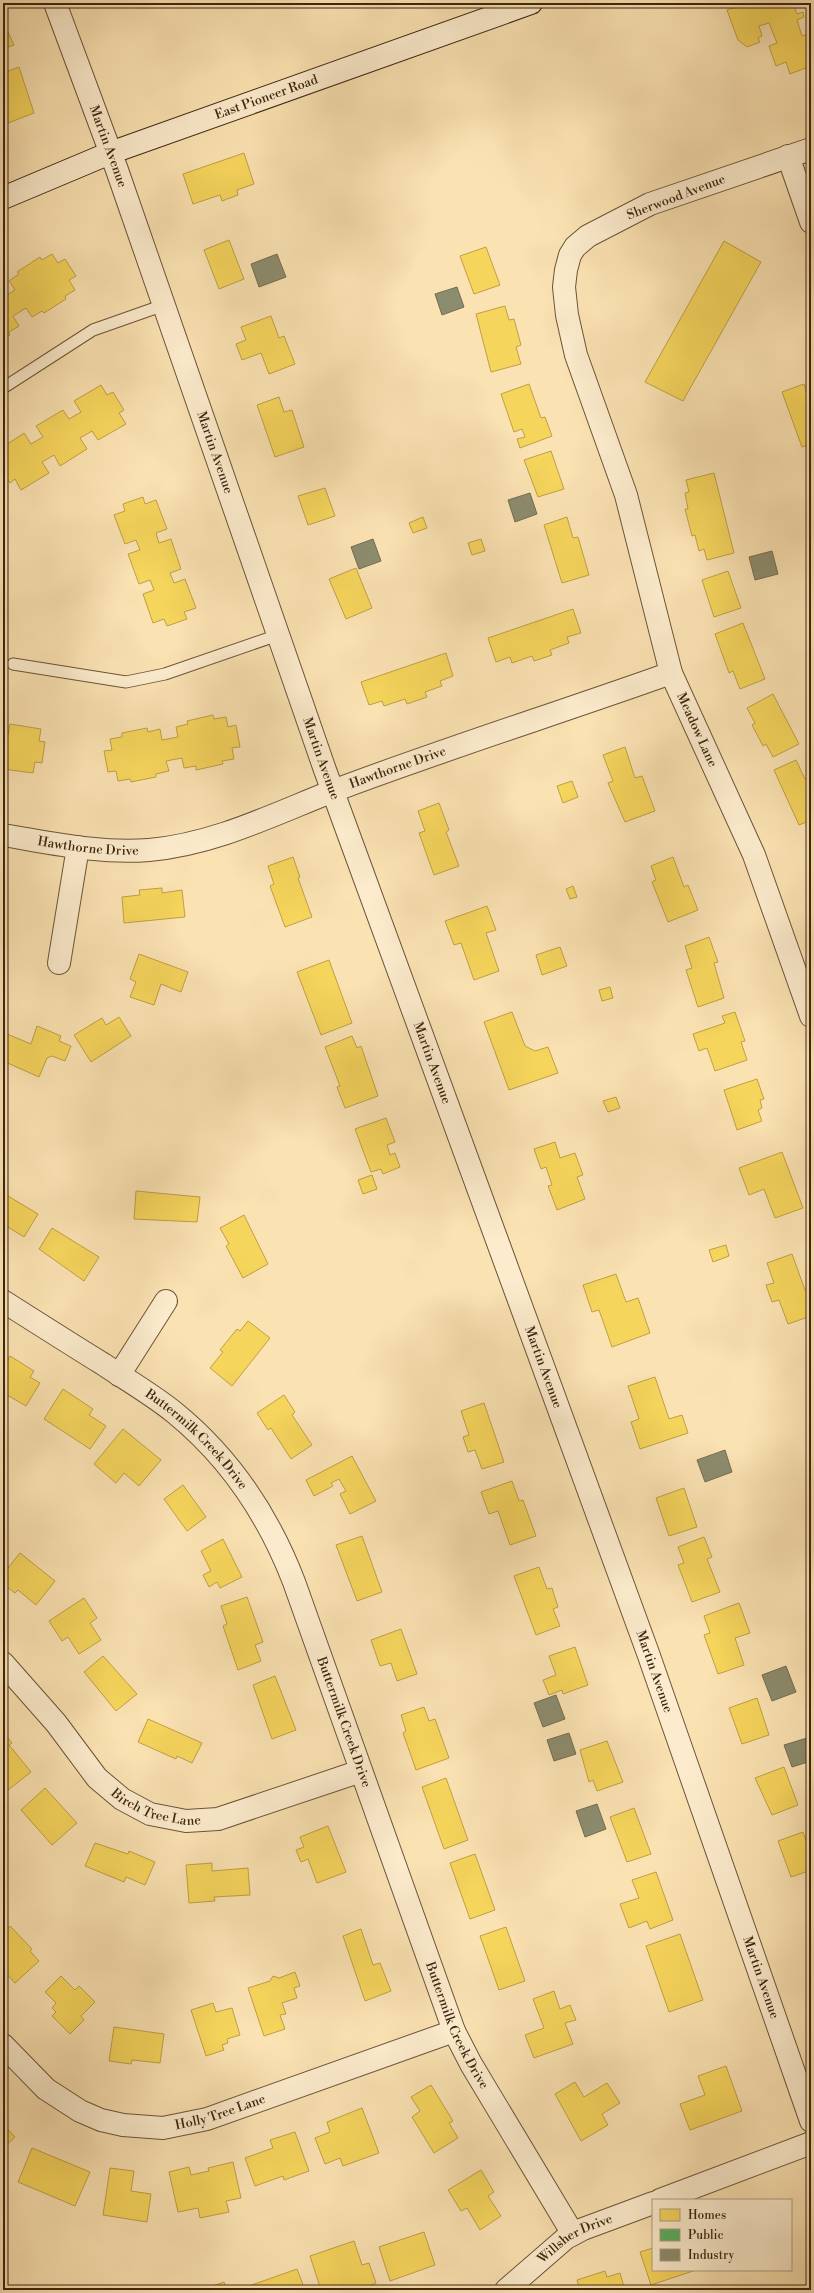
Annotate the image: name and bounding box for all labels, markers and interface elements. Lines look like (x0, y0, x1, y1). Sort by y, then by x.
street label: East Pioneer Road (212, 71, 321, 123)
street label: Martin Avenue (86, 103, 131, 190)
street label: Sherwood Avenue (624, 171, 728, 223)
street label: Martin Avenue (193, 409, 237, 496)
street label: Meadow Lane (673, 690, 721, 770)
street label: Martin Avenue (299, 715, 343, 802)
street label: Hawthorne Drive (347, 743, 449, 792)
street label: Hawthorne Drive (36, 833, 139, 859)
street label: Martin Avenue (410, 1020, 455, 1107)
street label: Martin Avenue (521, 1324, 566, 1411)
street label: Buttermilk Creek Drive (141, 1385, 251, 1493)
street label: Martin Avenue (632, 1628, 676, 1715)
street label: Buttermilk Creek Drive (313, 1654, 375, 1790)
street label: Birch Tree Lane (107, 1785, 202, 1829)
street label: Martin Avenue (739, 1934, 783, 2021)
street label: Buttermilk Creek Drive (422, 1959, 492, 2092)
street label: Holly Tree Lane (174, 2091, 268, 2133)
legend (652, 2199, 792, 2271)
text: Homes (688, 2208, 726, 2223)
street label: Willsher Drive (534, 2211, 615, 2268)
text: Public (688, 2228, 724, 2243)
text: Industry (688, 2248, 735, 2263)

